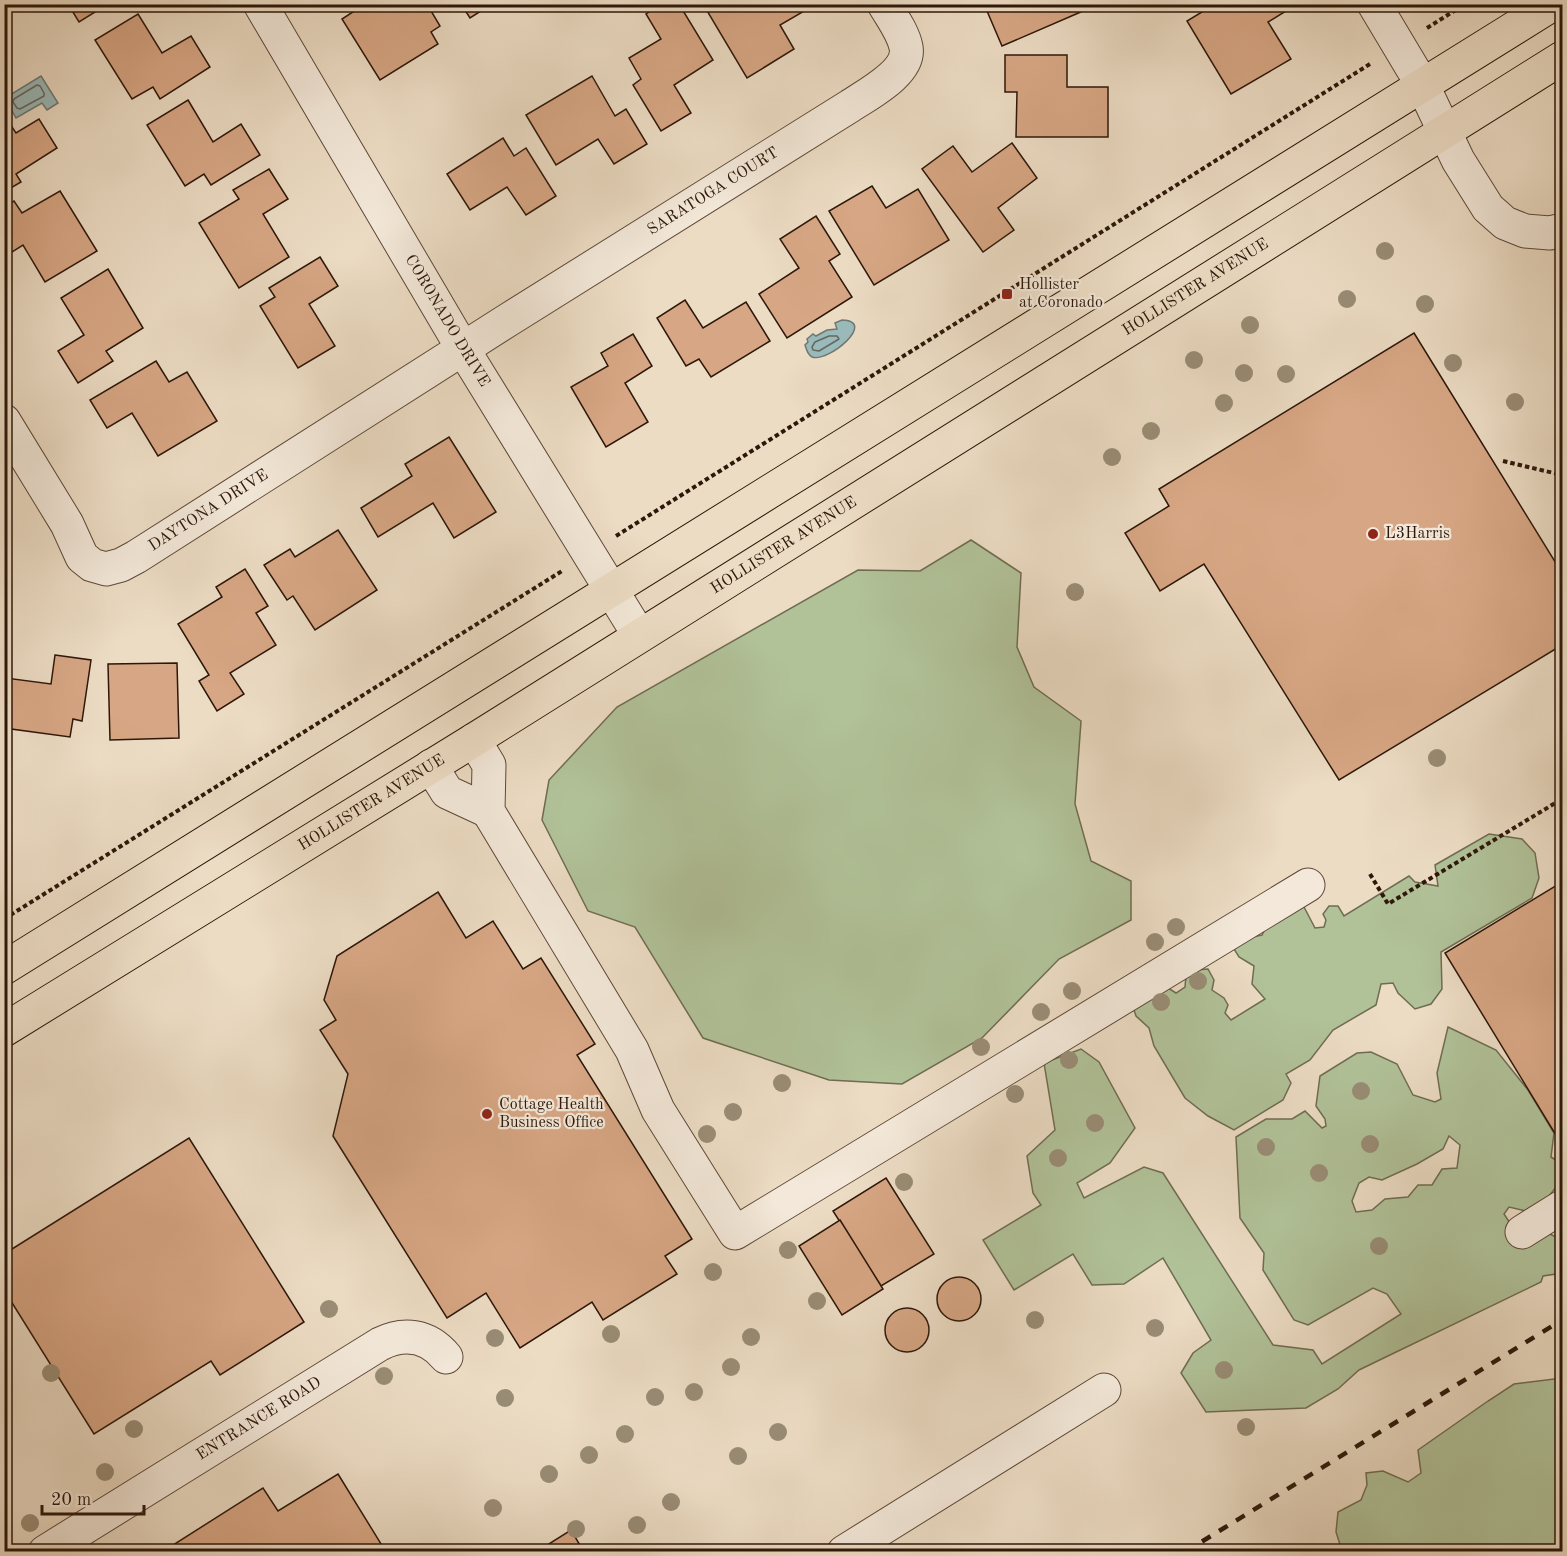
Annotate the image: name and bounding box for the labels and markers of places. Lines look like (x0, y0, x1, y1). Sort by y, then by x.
place label: Hollister at Coronado (1019, 277, 1103, 311)
marker: Hollister at Coronado (1000, 287, 1014, 301)
place label: L3Harris (1385, 526, 1450, 542)
marker: L3Harris (1366, 527, 1380, 541)
place label: Cottage Health Business Office (499, 1097, 604, 1131)
marker: Cottage Health Business Office (480, 1107, 494, 1121)

